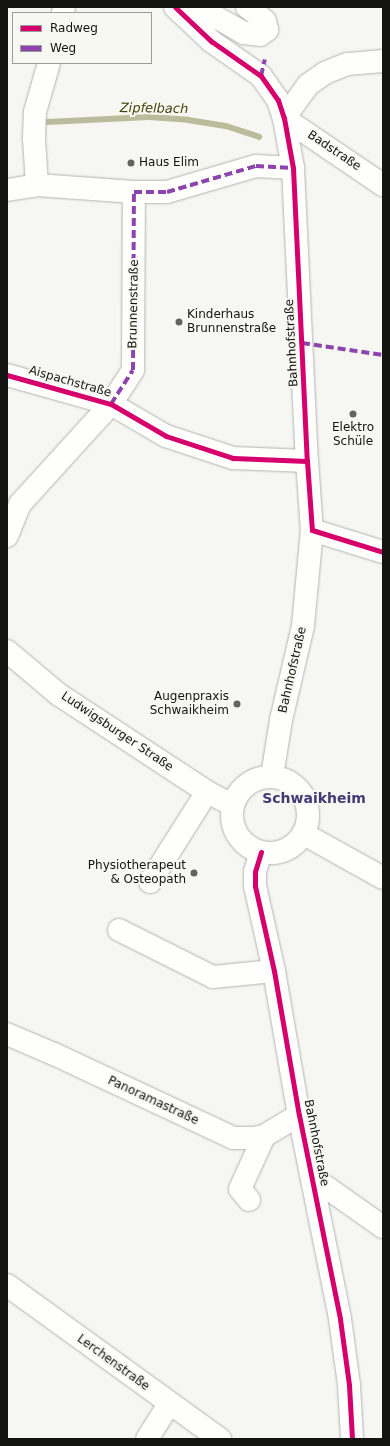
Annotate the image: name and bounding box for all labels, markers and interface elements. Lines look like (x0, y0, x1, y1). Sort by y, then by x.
legend (12, 12, 152, 64)
text: Radweg (50, 21, 98, 35)
text: Weg (50, 41, 76, 55)
water label: Zipfelbach (120, 101, 188, 117)
street label: Badstraße (305, 128, 363, 174)
place label: Haus Elim (139, 156, 199, 170)
marker: Haus Elim (126, 158, 136, 168)
street label: Brunnenstraße (126, 259, 142, 349)
street label: Bahnhofstraße (283, 299, 301, 387)
place label: Kinderhaus Brunnenstraße (187, 308, 276, 336)
marker: Kinderhaus Brunnenstraße (174, 317, 184, 327)
street label: Aispachstraße (27, 363, 113, 401)
marker: Elektro Schüle (348, 409, 358, 419)
place label: Elektro Schüle (332, 421, 374, 449)
street label: Bahnhofstraße (276, 625, 310, 715)
street label: Ludwigsburger Straße (58, 689, 176, 775)
place label: Augenpraxis Schwaikheim (150, 690, 229, 718)
marker: Augenpraxis Schwaikheim (232, 699, 242, 709)
district label: Schwaikheim (262, 790, 366, 806)
place label: Physiotherapeut & Osteopath (88, 859, 186, 887)
marker: Physiotherapeut & Osteopath (189, 868, 199, 878)
street label: Panoramastraße (105, 1074, 201, 1128)
street label: Bahnhofstraße (301, 1098, 331, 1188)
street label: Lerchenstraße (74, 1332, 152, 1394)

